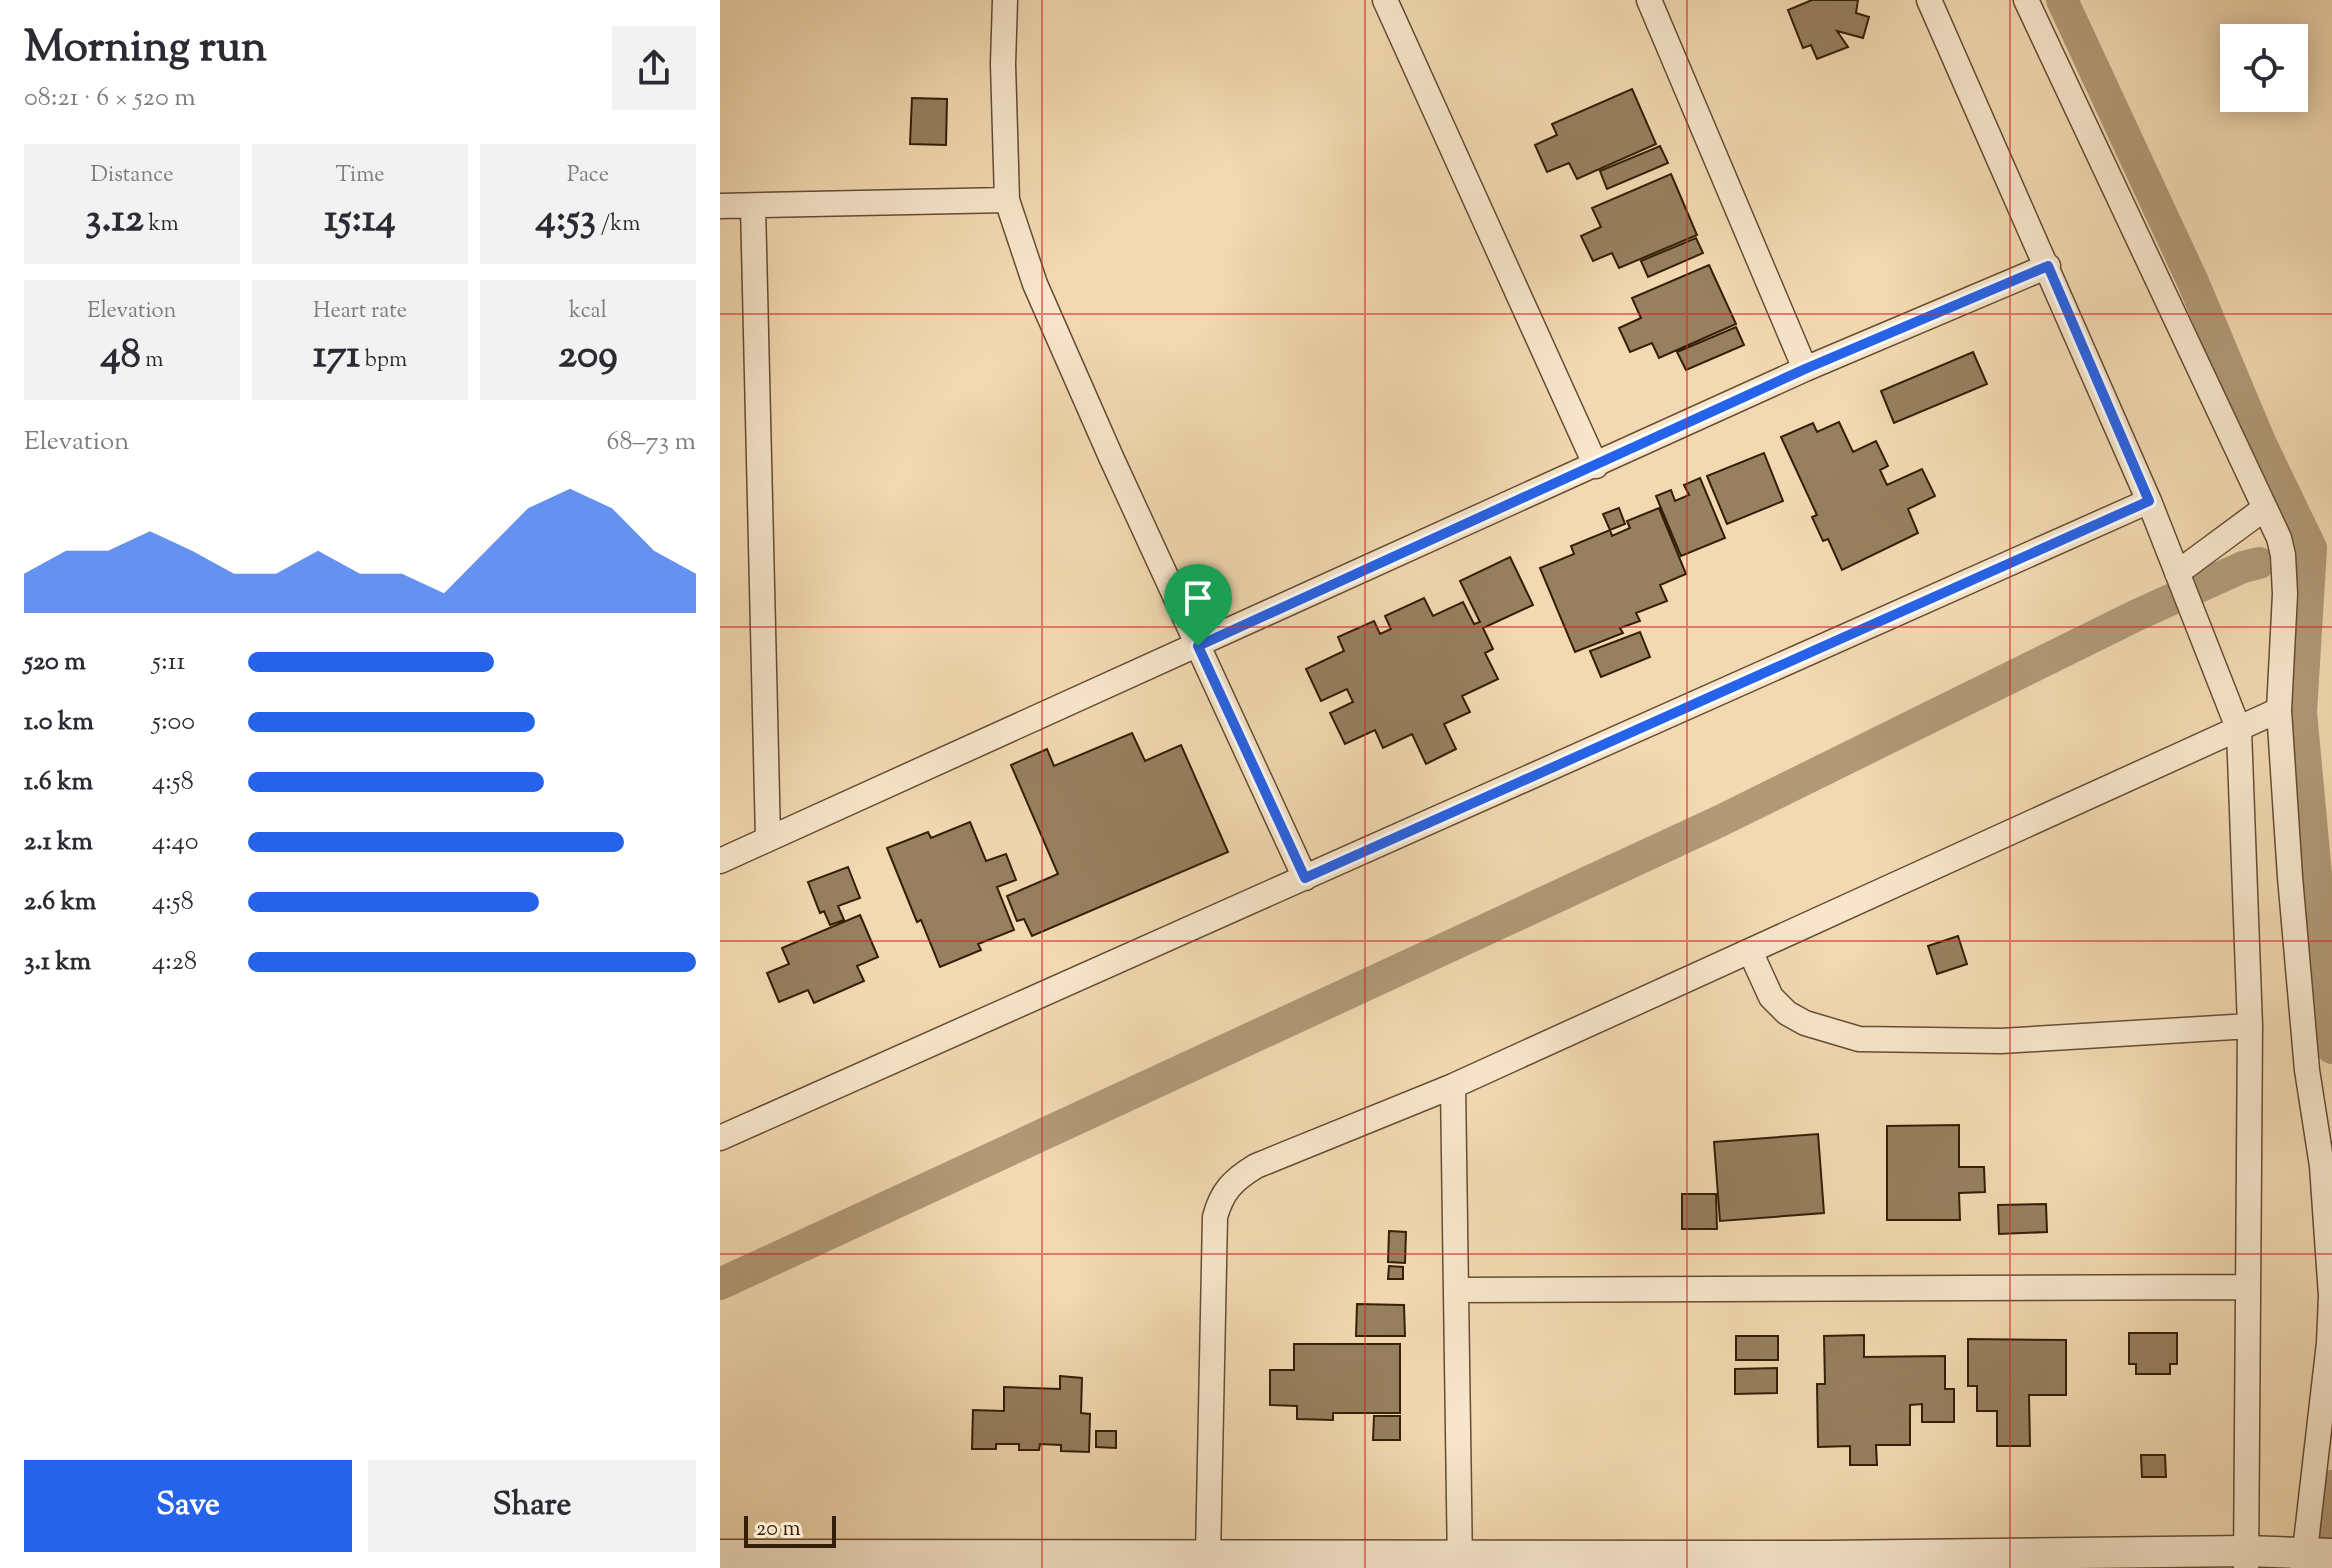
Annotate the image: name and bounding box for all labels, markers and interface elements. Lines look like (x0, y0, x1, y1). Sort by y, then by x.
text: Morning run (24, 18, 267, 81)
map controls (2220, 24, 2308, 112)
button: locate (2220, 24, 2308, 112)
button: share (612, 26, 696, 110)
text: 08:21 · 6 × 520 m (24, 80, 196, 117)
text: Distance (91, 160, 173, 192)
text: Time (336, 160, 384, 192)
text: Pace (567, 160, 609, 192)
text: 3.12 (85, 192, 144, 249)
text: 15:14 (324, 192, 396, 249)
text: 4:53 (536, 192, 596, 249)
text: km (144, 209, 179, 241)
text: /km (596, 209, 640, 241)
text: Elevation (87, 296, 177, 328)
text: Heart rate (313, 296, 407, 328)
text: kcal (569, 296, 607, 328)
text: 48 (100, 328, 141, 385)
text: 171 (313, 328, 360, 385)
text: 209 (558, 328, 618, 385)
text: m (141, 345, 164, 377)
text: bpm (360, 345, 407, 377)
text: Elevation (24, 424, 129, 461)
text: 68–73 m (607, 424, 696, 461)
pin (1164, 564, 1232, 646)
icon: arrive (1176, 576, 1220, 620)
text: 520 m (24, 644, 86, 681)
text: 5:11 (152, 644, 185, 681)
text: 1.0 km (24, 704, 94, 741)
text: 5:00 (152, 704, 195, 741)
text: 1.6 km (24, 764, 93, 801)
text: 4:58 (152, 764, 194, 801)
text: 2.1 km (24, 824, 93, 861)
text: 4:40 (152, 824, 199, 861)
text: 2.6 km (24, 884, 96, 921)
text: 4:58 (152, 884, 194, 921)
text: 3.1 km (24, 944, 91, 981)
text: 4:28 (152, 944, 197, 981)
button: Save (24, 1460, 352, 1552)
button: Share (368, 1460, 696, 1552)
scale bar (744, 1512, 836, 1548)
text: 20 m (756, 1514, 801, 1546)

